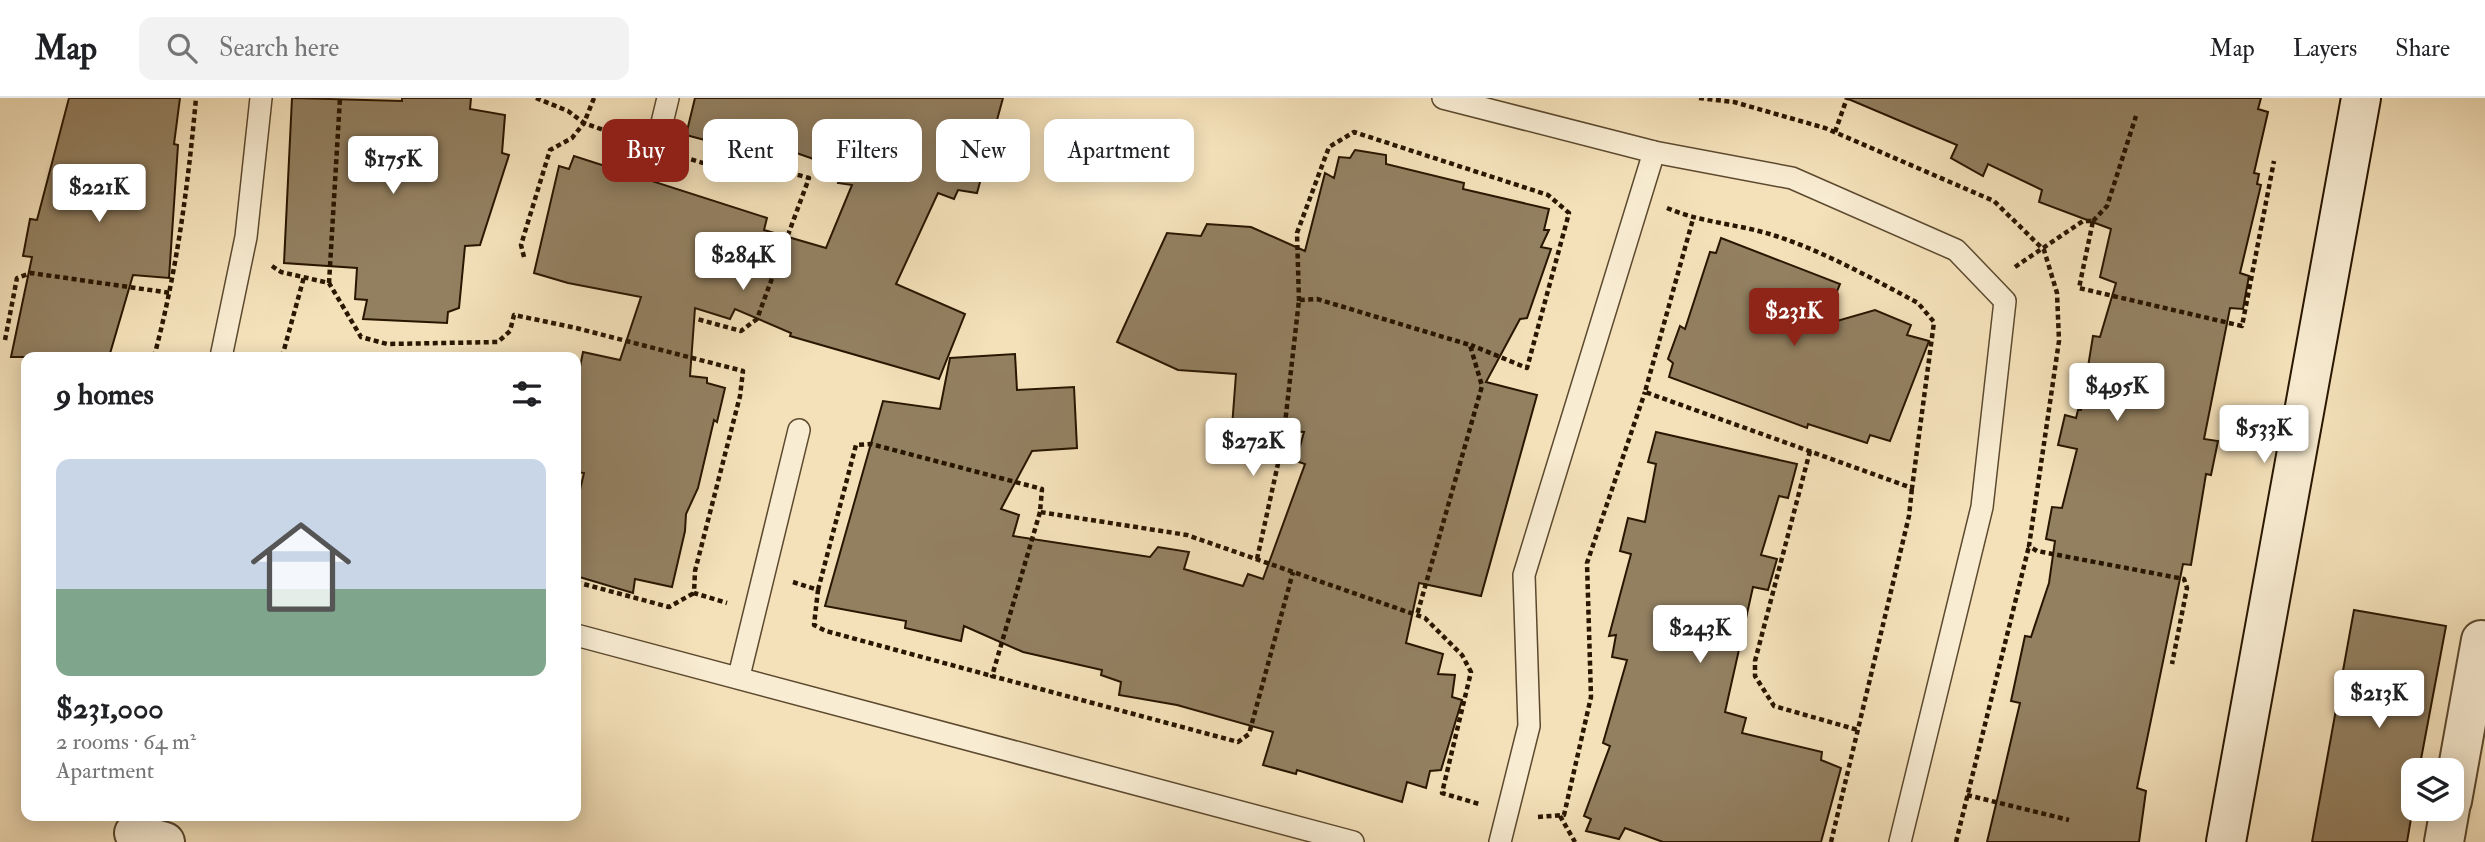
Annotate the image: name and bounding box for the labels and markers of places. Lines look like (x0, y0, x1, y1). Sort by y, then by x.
pin: $175K (344, 136, 442, 196)
pin: $221K (50, 164, 148, 224)
pin: $284K (694, 232, 792, 292)
pin: $231K (1745, 288, 1843, 348)
pin: $495K (2068, 364, 2166, 423)
pin: $533K (2215, 406, 2313, 465)
pin: $272K (1204, 418, 1302, 478)
pin: $243K (1651, 606, 1749, 665)
pin: $213K (2330, 670, 2428, 730)

